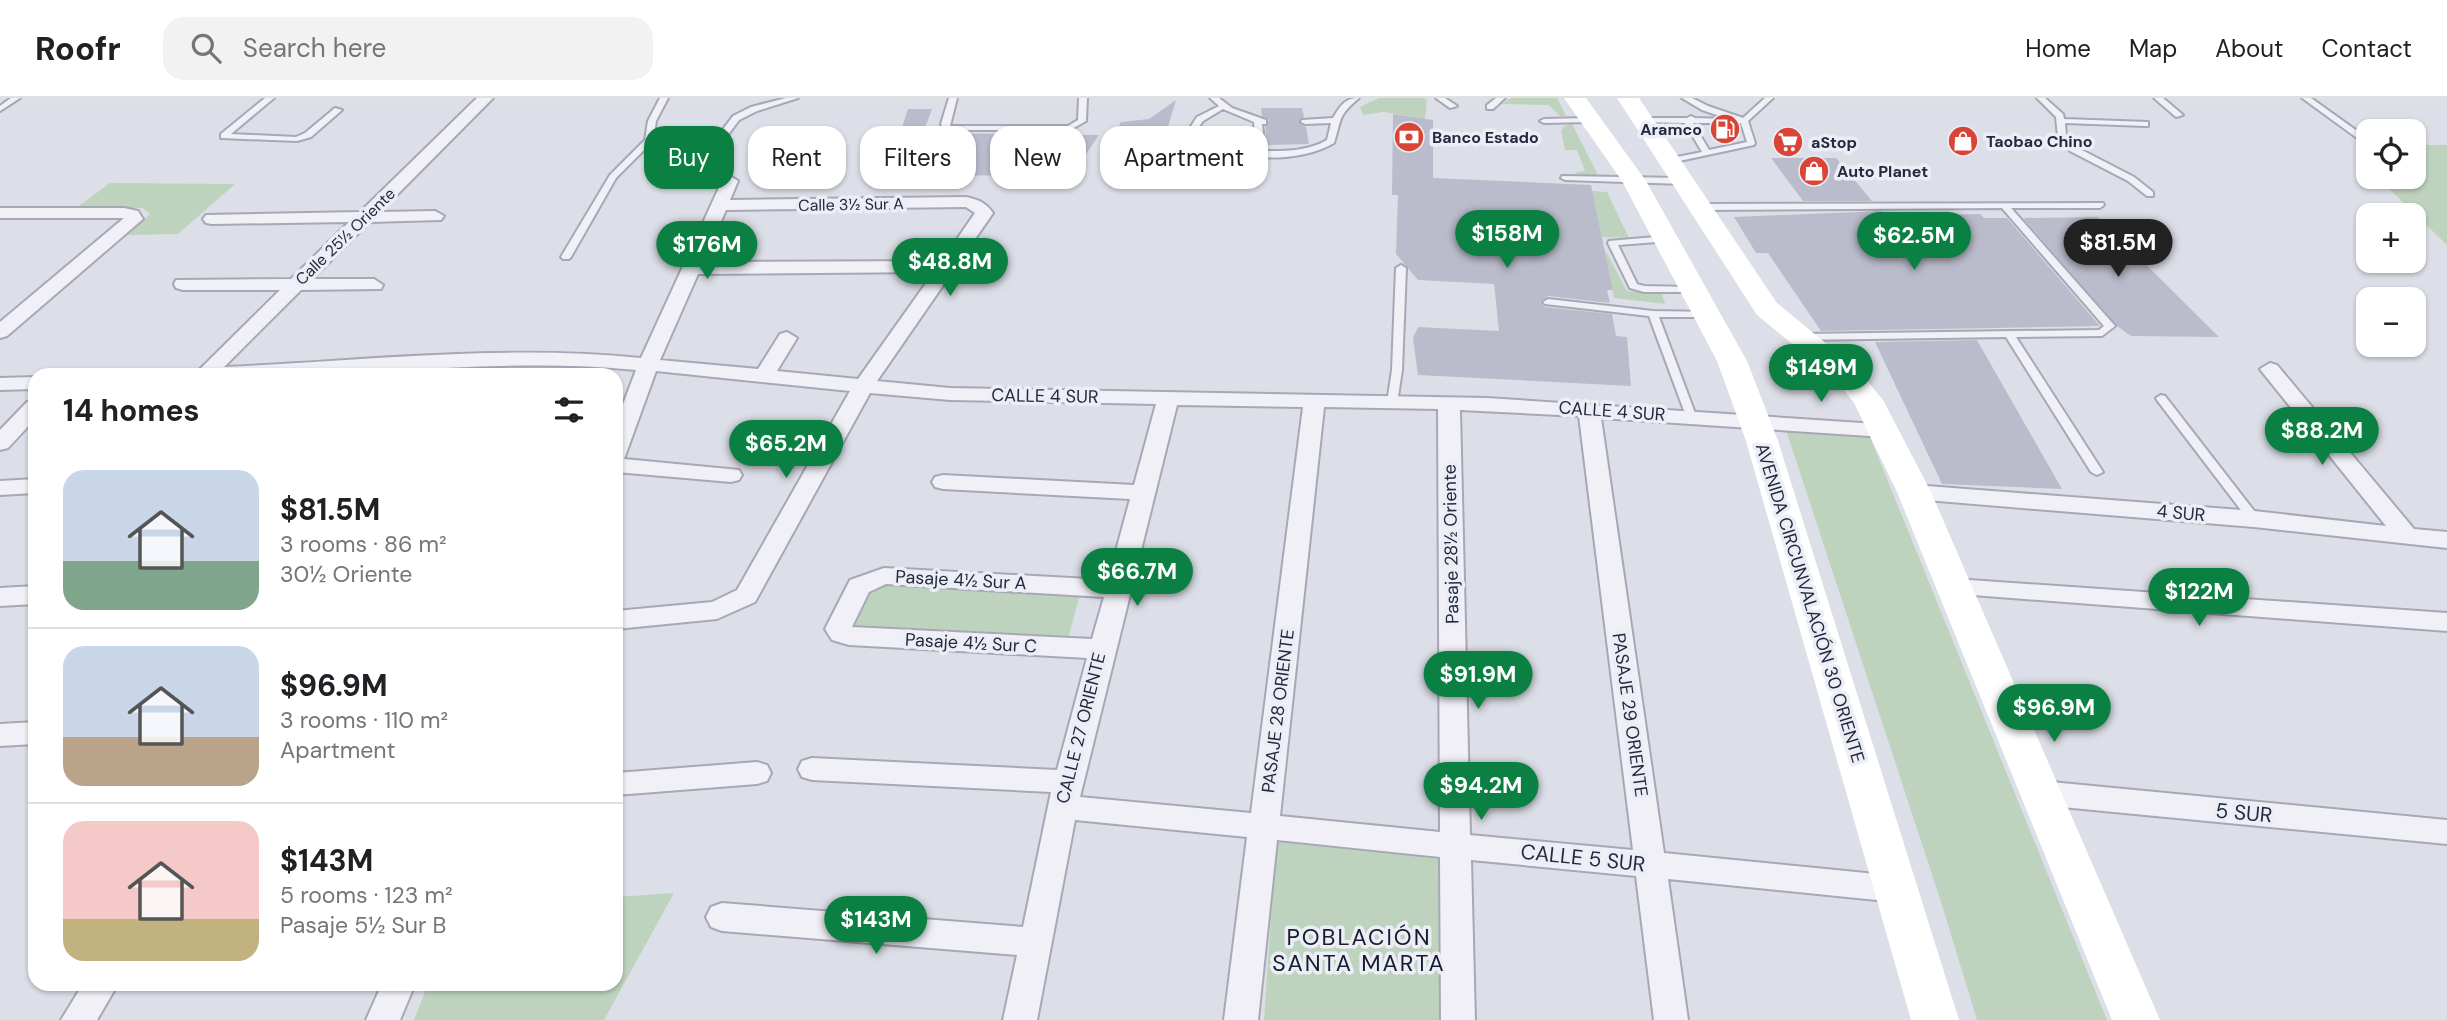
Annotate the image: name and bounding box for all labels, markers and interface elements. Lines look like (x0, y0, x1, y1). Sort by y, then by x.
search box (163, 17, 653, 80)
text: Roofr (35, 27, 121, 70)
icon: search (187, 29, 225, 67)
text: Search here (243, 31, 386, 65)
text: Home (2025, 33, 2091, 64)
text: Map (2129, 33, 2177, 64)
text: About (2215, 33, 2284, 64)
text: Contact (2322, 33, 2412, 64)
fuel station icon: Aramco (1708, 112, 1742, 146)
place label: Aramco (1640, 119, 1702, 140)
map controls (2356, 119, 2426, 357)
button: locate (2356, 119, 2426, 189)
bank icon: Banco Estado (1392, 120, 1426, 154)
shop icon: Taobao Chino (1946, 124, 1980, 158)
supermarket icon: aStop (1771, 125, 1805, 159)
chip: Buy (644, 126, 734, 189)
chip: Rent (748, 126, 846, 189)
chip: Filters (860, 126, 976, 189)
chip: New (990, 126, 1086, 189)
chip: Apartment (1100, 126, 1268, 189)
place label: Banco Estado (1432, 127, 1539, 148)
place label: Taobao Chino (1986, 131, 2092, 152)
place label: aStop (1811, 132, 1857, 153)
shop icon: Auto Planet (1797, 154, 1831, 188)
place label: Auto Planet (1837, 161, 1928, 182)
street label: Calle 25½ Oriente (291, 183, 400, 290)
street label: Calle 3½ Sur A (798, 193, 904, 216)
button: + (2356, 203, 2426, 273)
pin: $158M (1458, 211, 1556, 270)
pin: $62.5M (1857, 212, 1971, 272)
text: $158M (1471, 218, 1543, 248)
text: $62.5M (1873, 220, 1955, 250)
pin: $81.5M (2061, 220, 2175, 279)
pin: $176M (658, 222, 756, 281)
text: $81.5M (2080, 227, 2156, 257)
text: $176M (672, 229, 742, 259)
pin: $48.8M (893, 238, 1007, 298)
text: $48.8M (908, 246, 992, 276)
button: − (2356, 287, 2426, 357)
pin: $149M (1772, 344, 1870, 404)
text: $149M (1785, 352, 1857, 382)
street label: CALLE 4 SUR (991, 383, 1099, 409)
text: 14 homes (63, 391, 200, 430)
icon: filters (550, 391, 588, 429)
street label: CALLE 4 SUR (1558, 395, 1666, 427)
pin: $88.2M (2265, 408, 2379, 467)
text: $88.2M (2281, 415, 2363, 445)
pin: $65.2M (729, 420, 843, 480)
text: $65.2M (745, 428, 827, 458)
street label: AVENIDA CIRCUNVALACIÓN 30 ORIENTE (1750, 440, 1870, 766)
street label: Pasaje 28½ Oriente (1438, 464, 1464, 624)
text: $81.5M (280, 490, 380, 529)
icon: home (119, 498, 203, 582)
street label: 4 SUR (2156, 499, 2206, 527)
text: 3 rooms · 86 m² (280, 529, 447, 559)
pin: $66.7M (1080, 548, 1194, 608)
text: $66.7M (1097, 556, 1177, 586)
text: 30½ Oriente (280, 559, 412, 589)
street label: Pasaje 4½ Sur A (895, 565, 1027, 595)
pin: $122M (2150, 568, 2248, 628)
text: $122M (2164, 576, 2234, 606)
street label: Pasaje 4½ Sur C (904, 628, 1038, 658)
street label: PASAJE 28 ORIENTE (1256, 628, 1300, 794)
street label: PASAJE 29 ORIENTE (1607, 632, 1653, 798)
street label: CALLE 27 ORIENTE (1051, 650, 1111, 806)
pin: $91.9M (1421, 652, 1535, 711)
text: $91.9M (1440, 659, 1516, 689)
text: $96.9M (280, 666, 387, 705)
icon: home (119, 674, 203, 758)
pin: $96.9M (1997, 684, 2111, 744)
text: $96.9M (2013, 692, 2095, 722)
text: 3 rooms · 110 m² (280, 705, 448, 735)
text: Apartment (280, 735, 395, 765)
pin: $94.2M (1424, 762, 1538, 822)
text: $94.2M (1440, 770, 1522, 800)
street label: 5 SUR (2214, 797, 2274, 829)
street label: CALLE 5 SUR (1519, 838, 1647, 878)
text: $143M (280, 841, 373, 880)
icon: home (119, 849, 203, 933)
text: 5 rooms · 123 m² (280, 880, 453, 910)
pin: $143M (827, 896, 925, 956)
text: $143M (840, 904, 912, 934)
text: Pasaje 5½ Sur B (280, 910, 446, 940)
district label: POBLACIÓN SANTA MARTA (1272, 922, 1446, 978)

